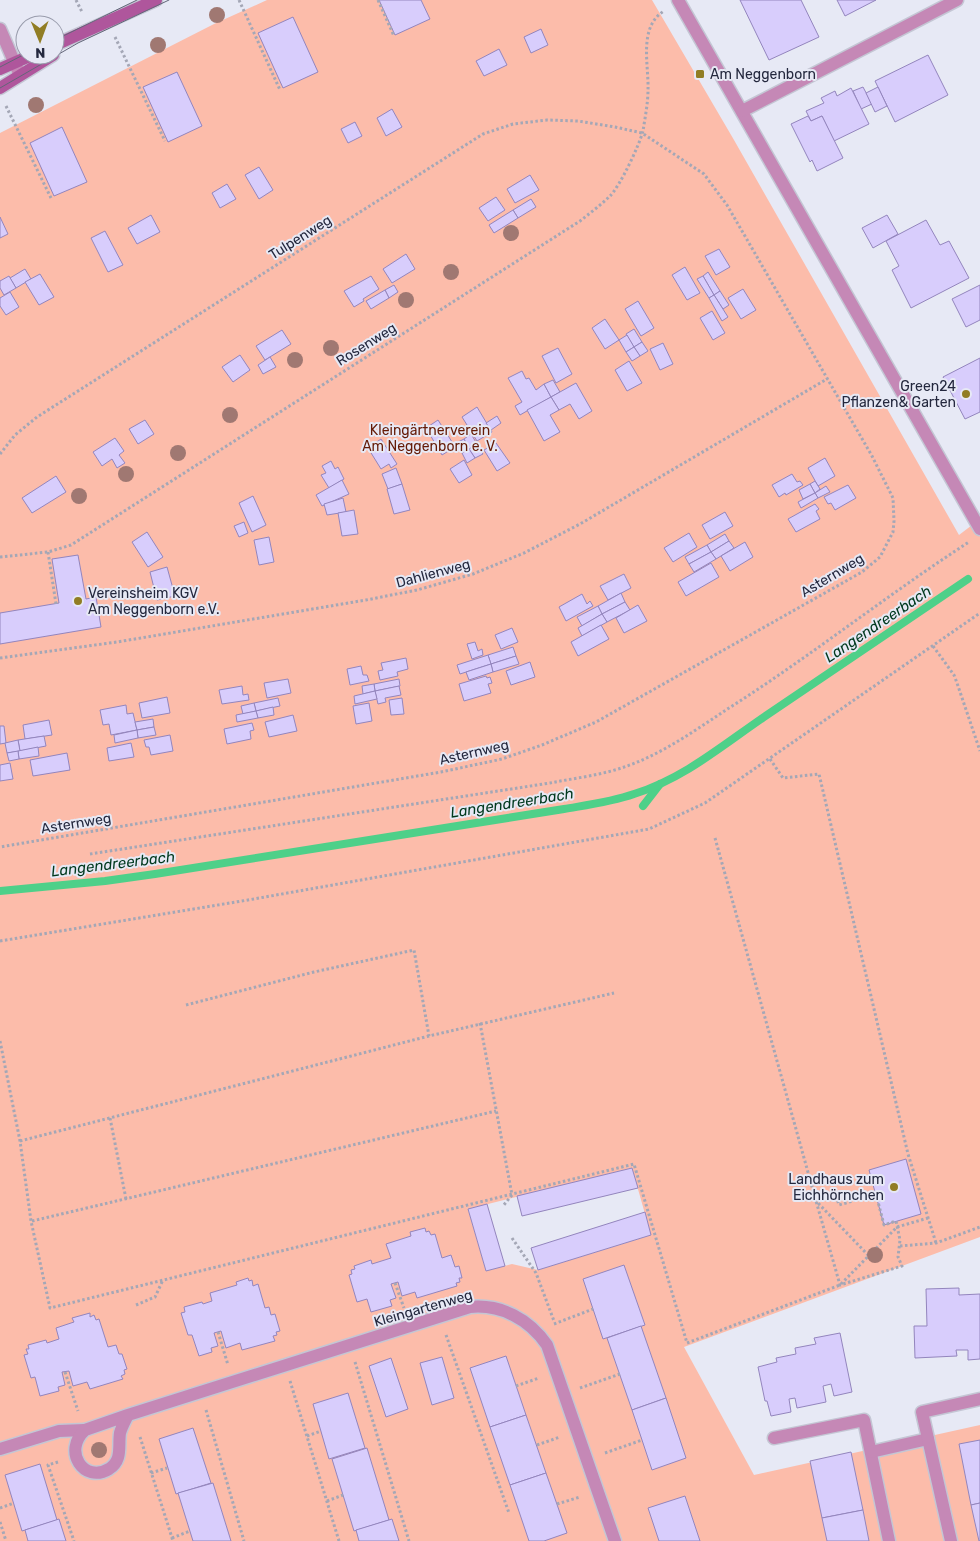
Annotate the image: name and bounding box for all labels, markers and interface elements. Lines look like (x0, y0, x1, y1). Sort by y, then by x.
north arrow (15, 15, 65, 65)
text: N (35, 44, 45, 61)
place label: Am Neggenborn (710, 66, 816, 83)
marker: Am Neggenborn (694, 68, 706, 80)
street label: Tulpenweg (266, 212, 335, 263)
street label: Rosenweg (333, 319, 399, 370)
place label: Green24 Pflanzen& Garten (842, 378, 956, 411)
marker: Green24 Pflanzen& Garten (960, 388, 972, 400)
park label: Kleingärtnerverein Am Neggenborn e. V. (362, 422, 498, 455)
street label: Asternweg (798, 550, 867, 601)
street label: Dahlienweg (394, 555, 472, 592)
water label: Langendreerbach (821, 582, 935, 666)
place label: Vereinsheim KGV Am Neggenborn e.V. (88, 585, 220, 618)
marker: Vereinsheim KGV Am Neggenborn e.V. (72, 595, 84, 607)
street label: Asternweg (438, 736, 511, 769)
water label: Langendreerbach (449, 784, 575, 822)
street label: Asternweg (40, 810, 112, 837)
water label: Langendreerbach (50, 847, 176, 881)
place label: Landhaus zum Eichhörnchen (788, 1171, 884, 1204)
marker: Landhaus zum Eichhörnchen (888, 1181, 900, 1193)
street label: Kleingartenweg (372, 1286, 474, 1331)

